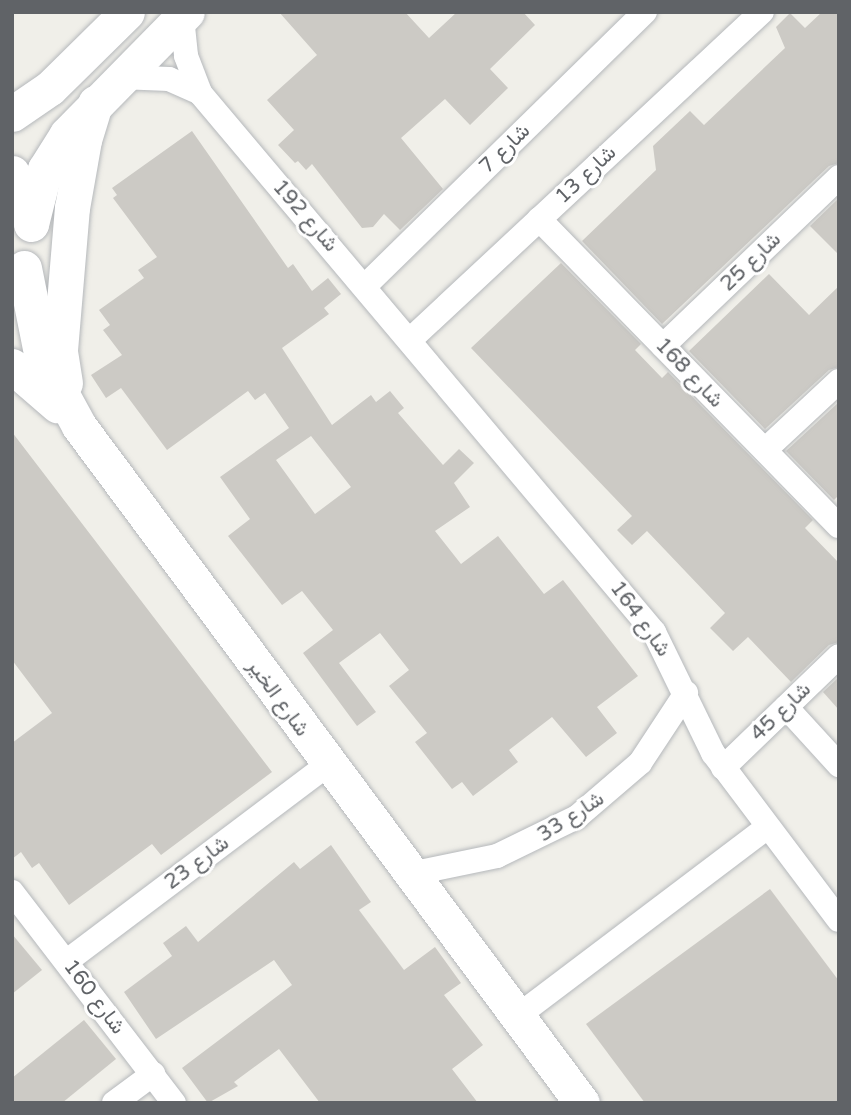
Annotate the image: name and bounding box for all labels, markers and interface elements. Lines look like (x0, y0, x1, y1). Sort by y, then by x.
street label: شارع 7 (474, 119, 536, 179)
street label: شارع 13 (550, 141, 622, 209)
street label: شارع 192 (267, 175, 343, 257)
street label: شارع 25 (716, 227, 786, 297)
street label: شارع 168 (650, 333, 728, 413)
street label: شارع 164 (604, 576, 676, 662)
street label: شارع الخير (242, 654, 314, 742)
street label: شارع 45 (746, 677, 816, 747)
street label: شارع 33 (533, 786, 609, 848)
street label: شارع 23 (160, 831, 234, 895)
street label: شارع 160 (58, 955, 130, 1039)

